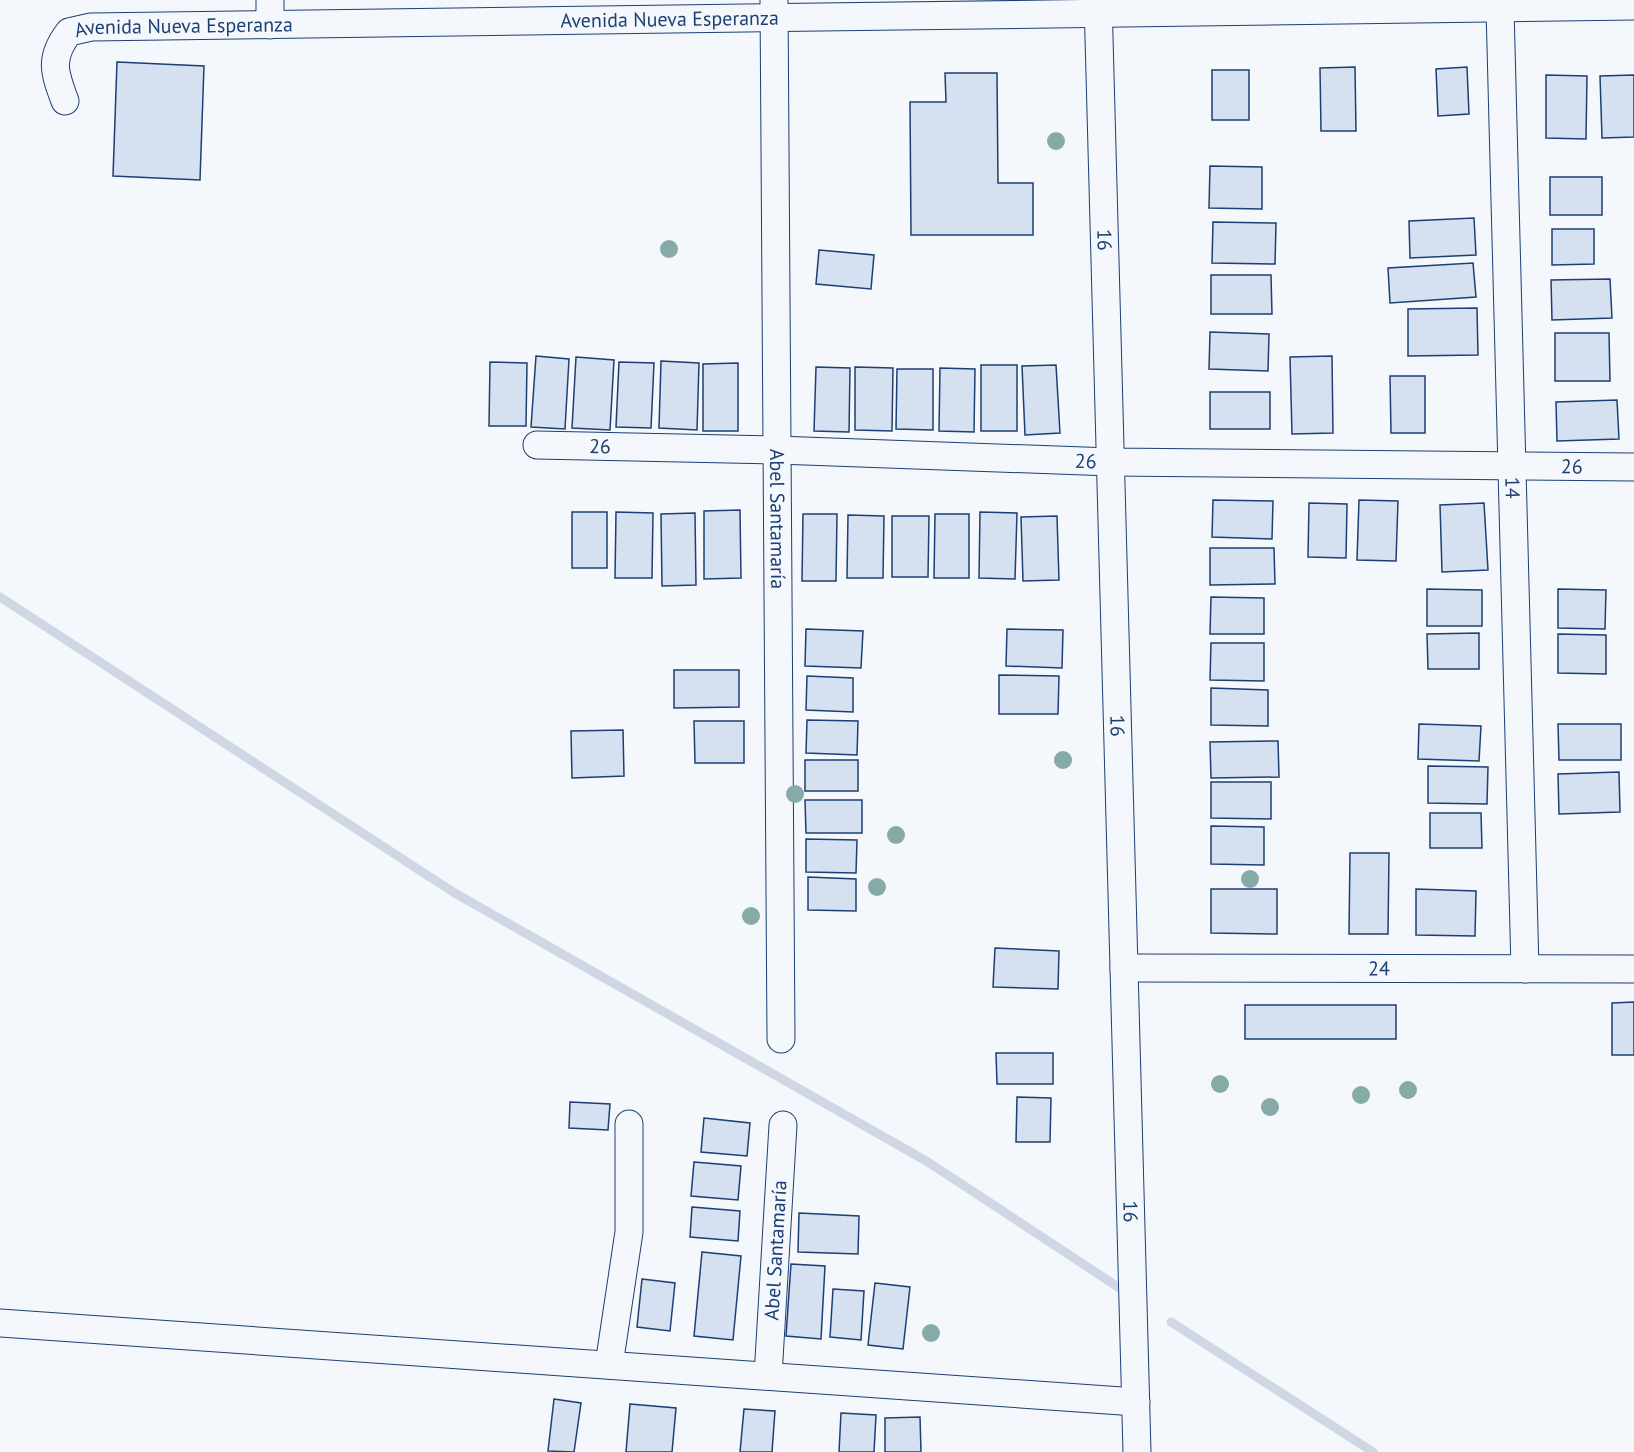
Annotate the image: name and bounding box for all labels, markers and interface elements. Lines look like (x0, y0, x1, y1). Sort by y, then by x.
street label: Avenida Nueva Esperanza (560, 5, 779, 34)
street label: Avenida Nueva Esperanza (72, 11, 293, 43)
street label: 16 (1091, 229, 1118, 251)
street label: 26 (589, 433, 611, 460)
street label: 26 (1074, 448, 1097, 474)
street label: Abel Santamaría (764, 449, 791, 589)
street label: 26 (1561, 453, 1583, 480)
street label: 14 (1499, 477, 1526, 499)
street label: 16 (1104, 714, 1131, 737)
street label: 24 (1368, 955, 1390, 982)
street label: Abel Santamaría (758, 1179, 793, 1321)
street label: 16 (1117, 1200, 1144, 1223)

